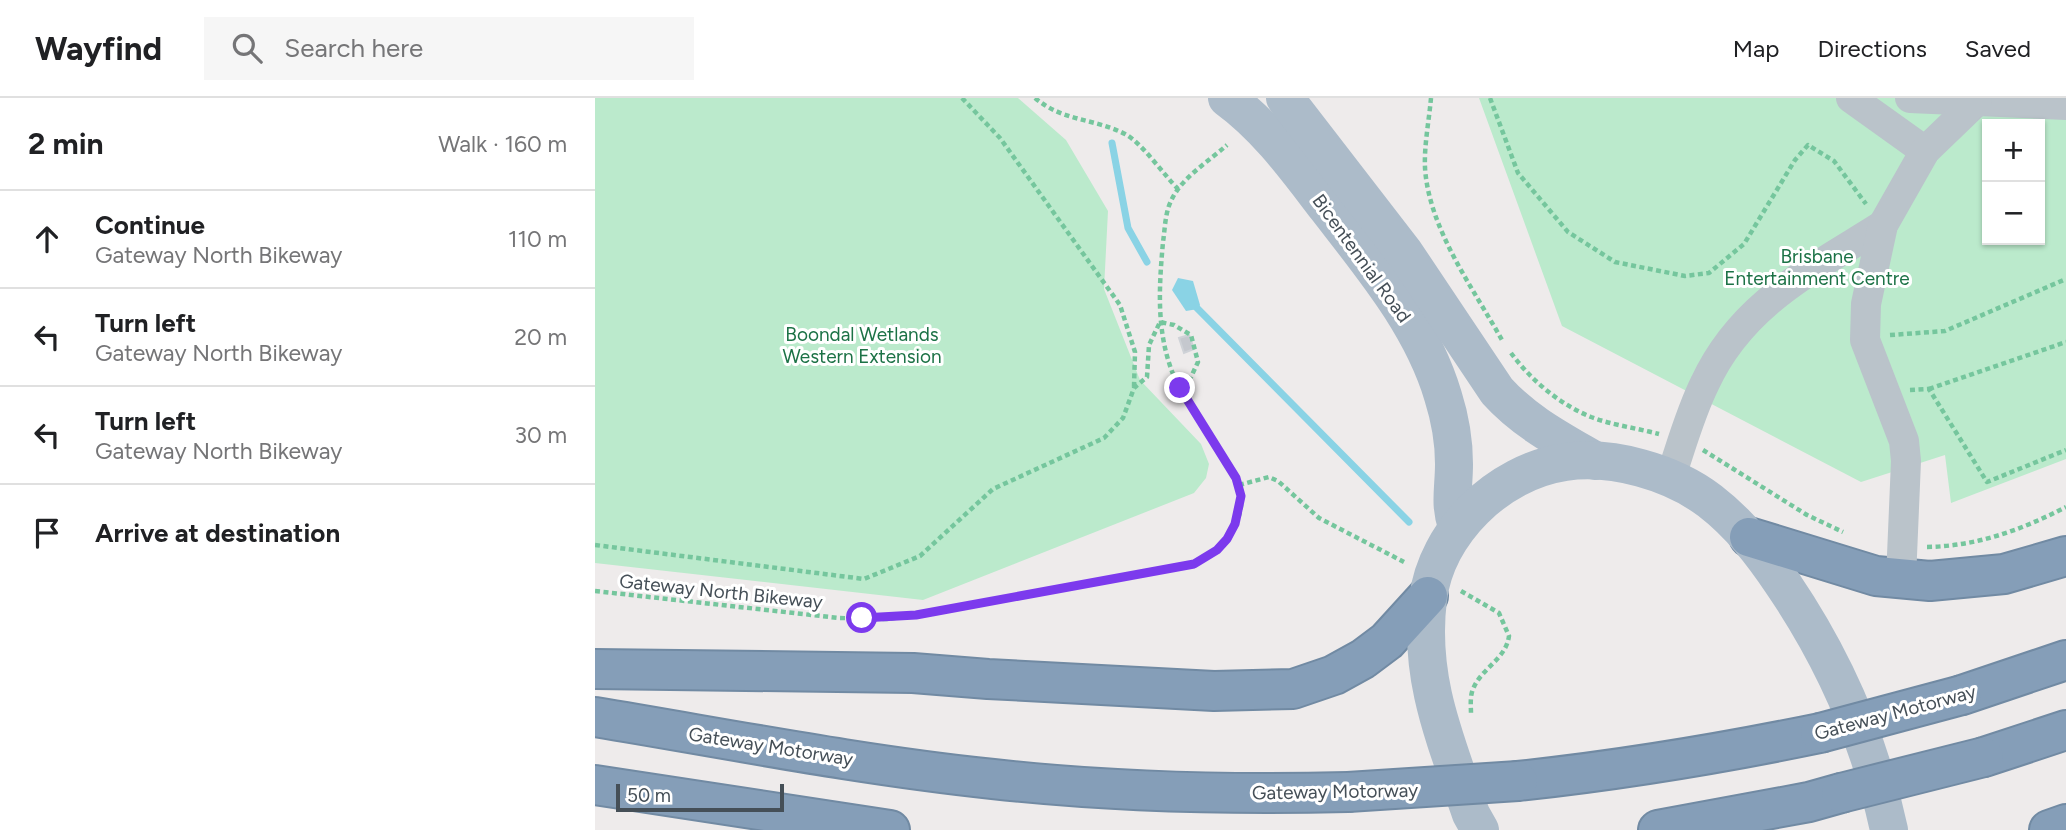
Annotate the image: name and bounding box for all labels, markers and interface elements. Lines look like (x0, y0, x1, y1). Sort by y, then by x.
search box (204, 17, 694, 80)
text: Wayfind (35, 29, 162, 68)
icon: search (228, 29, 266, 67)
text: Search here (284, 32, 423, 64)
text: Map (1733, 34, 1779, 63)
text: Directions (1817, 34, 1927, 63)
text: Saved (1965, 34, 2031, 63)
map controls (1982, 119, 2045, 245)
button: + (1982, 119, 2045, 182)
text: 2 min (28, 125, 104, 162)
text: Walk · 160 m (438, 130, 567, 158)
button: − (1982, 182, 2045, 245)
street label: Bicentennial Road (1307, 190, 1416, 327)
text: Continue (95, 209, 205, 241)
icon: ahead (28, 220, 66, 258)
text: 110 m (508, 225, 567, 253)
text: Gateway North Bikeway (95, 241, 342, 269)
park label: Brisbane Entertainment Centre (1724, 245, 1910, 290)
text: Turn left (95, 307, 196, 339)
icon: left (28, 318, 66, 356)
text: 20 m (514, 323, 567, 351)
park label: Boondal Wetlands Western Extension (782, 323, 942, 368)
text: Gateway North Bikeway (95, 339, 342, 367)
route end (1164, 372, 1195, 403)
text: Turn left (95, 405, 196, 437)
icon: left (28, 416, 66, 454)
text: 30 m (514, 421, 567, 449)
text: Gateway North Bikeway (95, 437, 342, 465)
icon: arrive (28, 514, 66, 552)
text: Arrive at destination (95, 517, 340, 549)
street label: Gateway North Bikeway (618, 569, 824, 614)
route start (846, 602, 877, 633)
street label: Gateway Motorway (1812, 680, 1978, 745)
street label: Gateway Motorway (687, 722, 855, 771)
street label: Gateway Motorway (1252, 779, 1418, 804)
scale bar (616, 781, 784, 813)
text: 50 m (627, 784, 671, 807)

